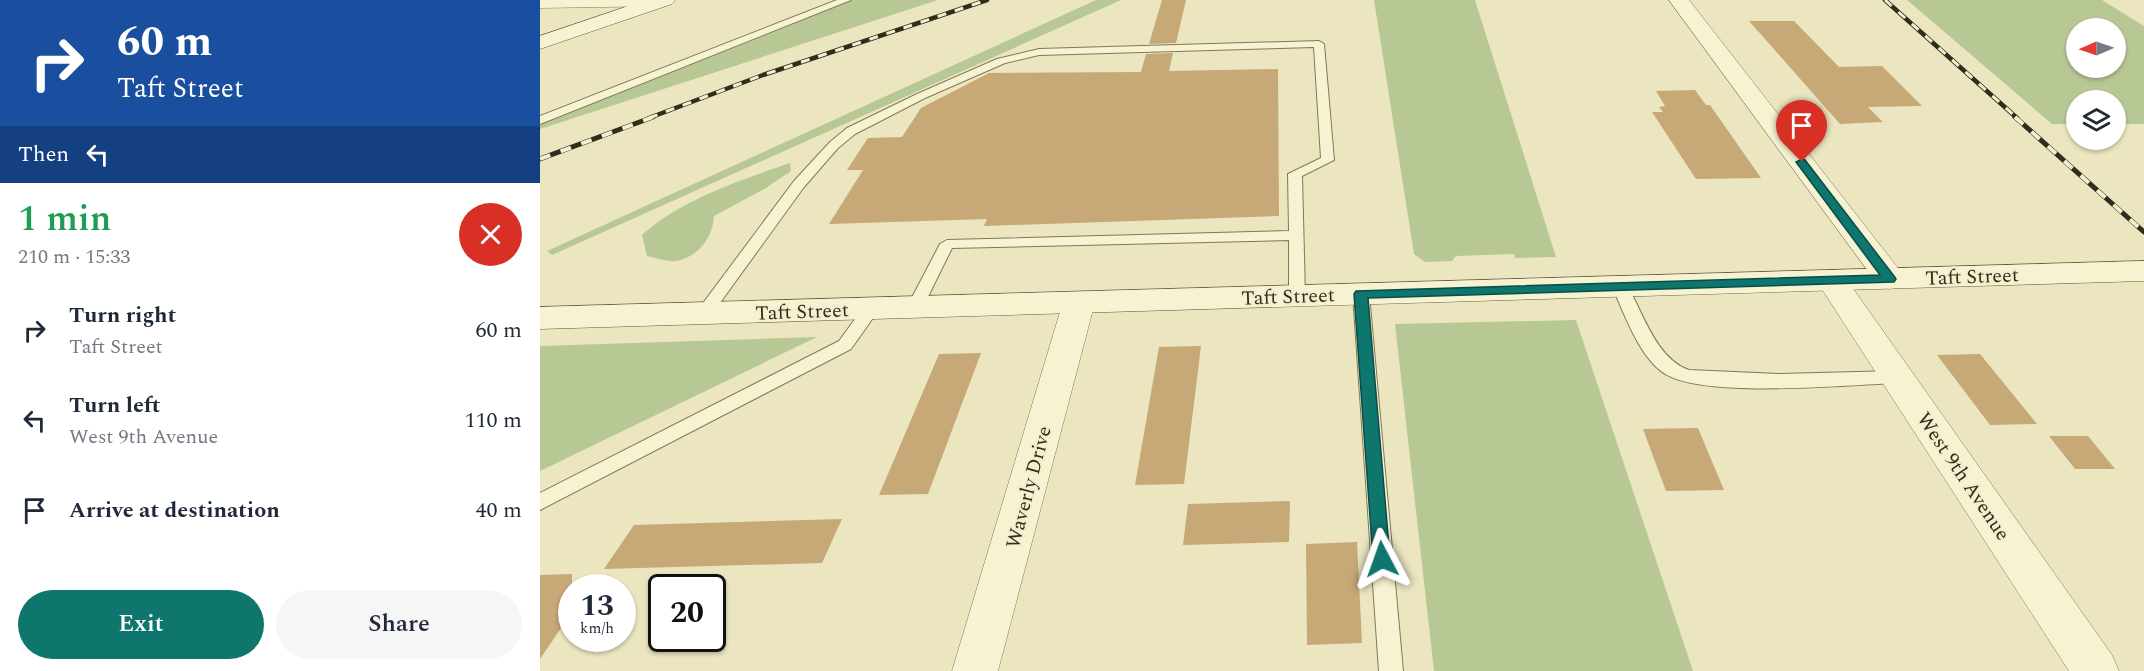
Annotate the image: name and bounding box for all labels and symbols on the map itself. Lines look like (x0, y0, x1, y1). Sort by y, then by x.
north arrow (2066, 18, 2126, 78)
pin (1776, 100, 1827, 162)
street label: Taft Street (1925, 260, 2019, 294)
street label: Taft Street (1241, 280, 1335, 314)
street label: Taft Street (755, 295, 849, 329)
street label: West 9th Avenue (1909, 406, 2017, 547)
street label: Waverly Drive (998, 423, 1060, 552)
position arrow (1350, 527, 1414, 591)
speed limit sign: 20 (648, 574, 726, 652)

